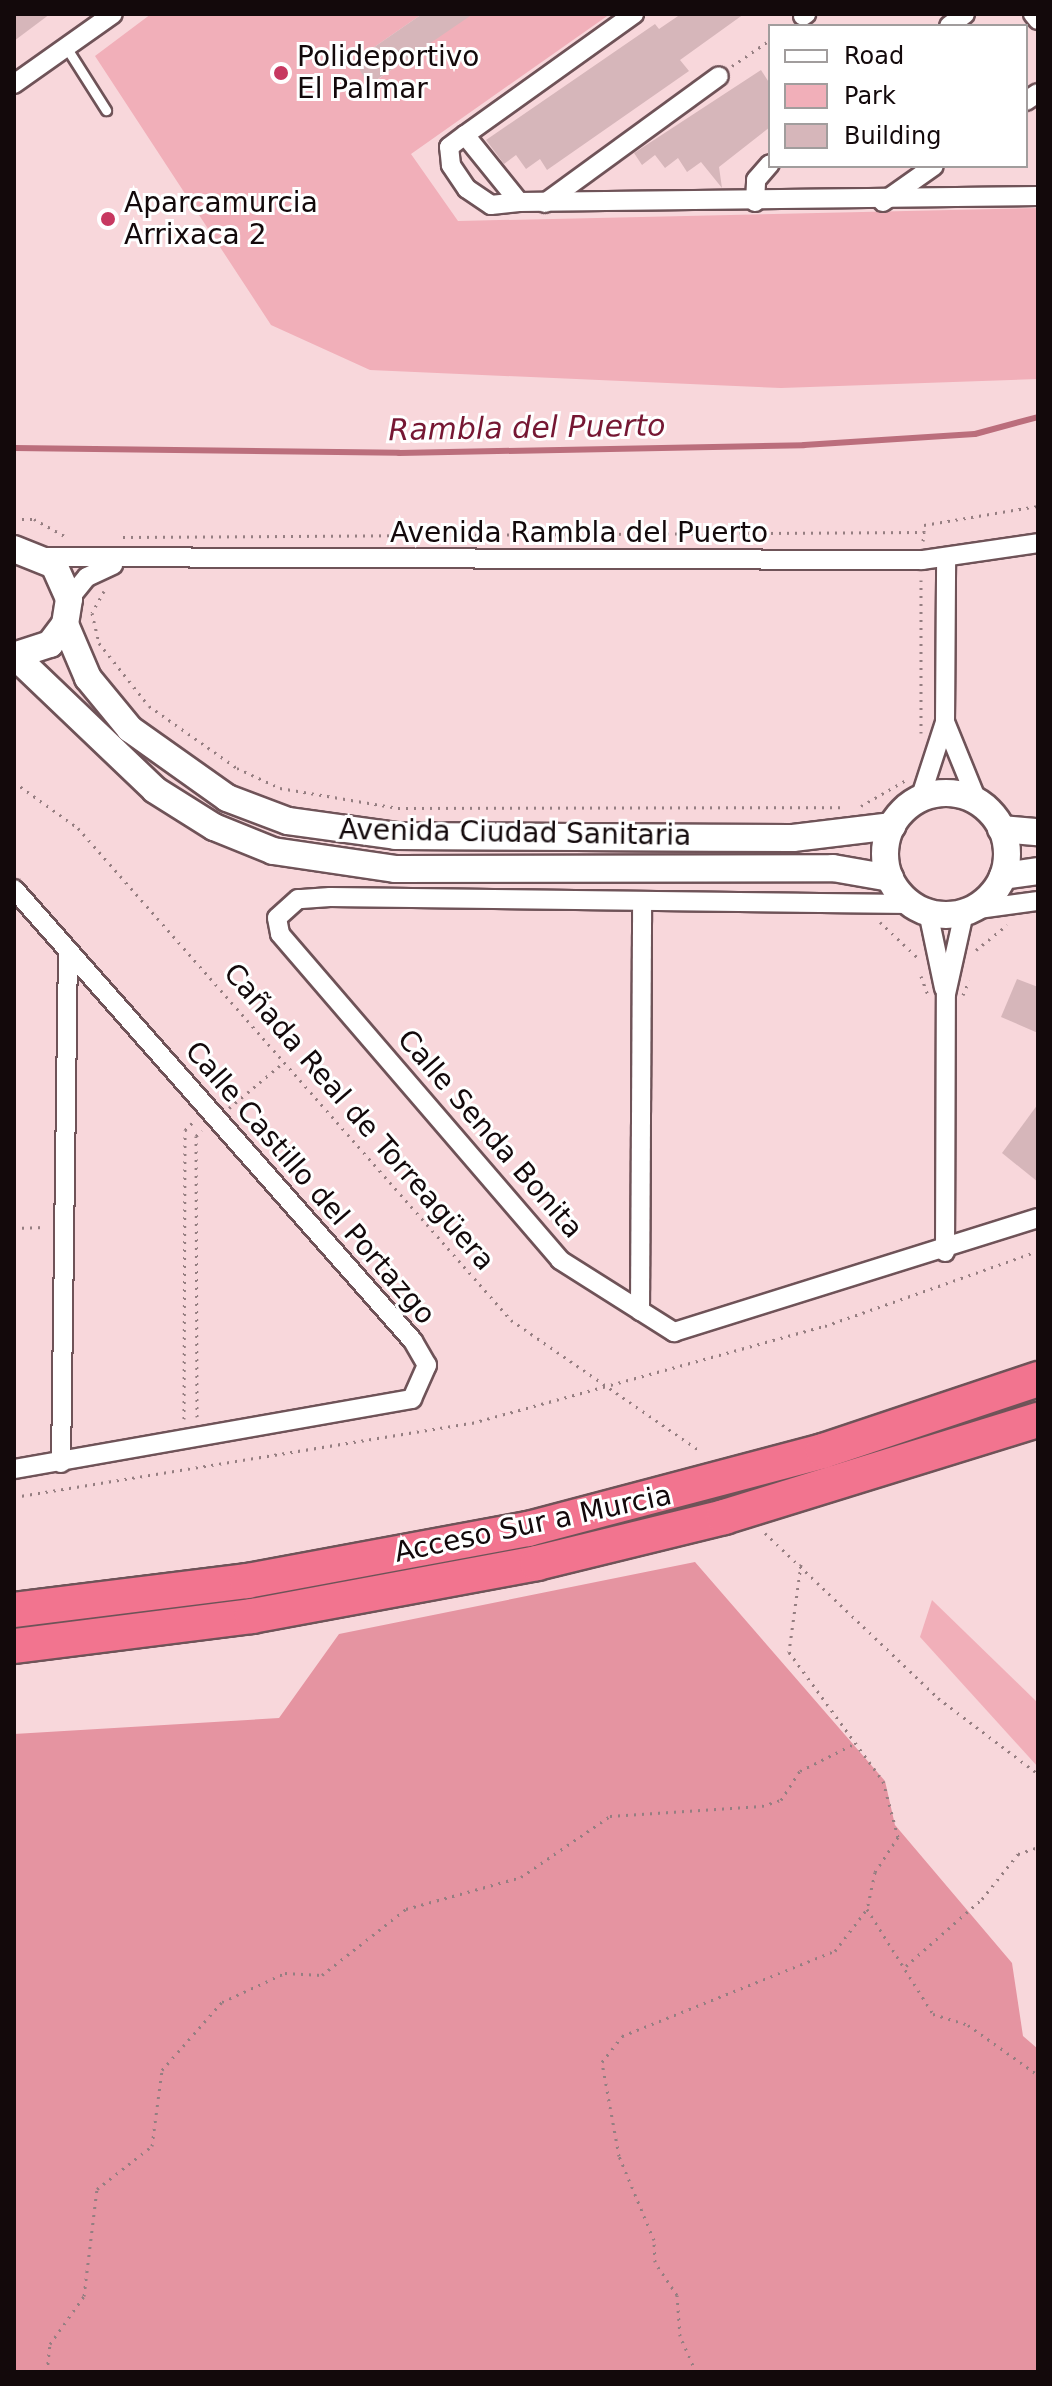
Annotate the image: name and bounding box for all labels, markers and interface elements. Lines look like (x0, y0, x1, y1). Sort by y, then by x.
legend (768, 24, 1028, 168)
place label: Polideportivo El Palmar (297, 40, 479, 106)
text: Road (844, 42, 904, 70)
marker: Polideportivo El Palmar (272, 64, 290, 82)
text: Park (844, 82, 896, 110)
text: Building (844, 122, 941, 150)
place label: Aparcamurcia Arrixaca 2 (124, 186, 318, 252)
marker: Aparcamurcia Arrixaca 2 (99, 210, 117, 228)
water label: Rambla del Puerto (388, 408, 666, 448)
street label: Avenida Rambla del Puerto (390, 516, 768, 550)
street label: Avenida Ciudad Sanitaria (339, 813, 691, 853)
street label: Cañada Real de Torreagüera (216, 957, 502, 1277)
street label: Calle Senda Bonita (390, 1023, 590, 1245)
street label: Calle Castillo del Portazgo (178, 1035, 442, 1331)
street label: Acceso Sur a Murcia (391, 1478, 675, 1570)

